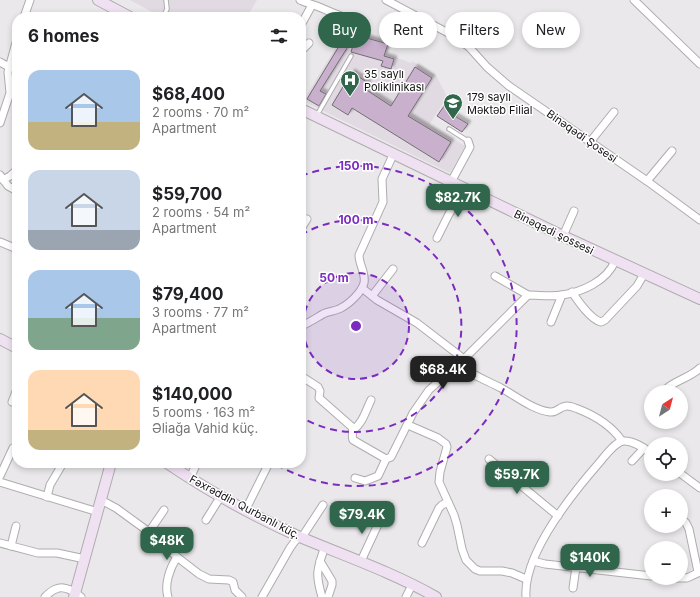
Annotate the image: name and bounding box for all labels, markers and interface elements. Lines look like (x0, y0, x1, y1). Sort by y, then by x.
chip: Buy (318, 12, 371, 48)
chip: Rent (379, 12, 437, 48)
chip: Filters (445, 12, 514, 48)
chip: New (522, 12, 580, 48)
icon: filters (268, 25, 290, 47)
text: 6 homes (28, 26, 99, 46)
place label: 35 saylı Poliklinikası (364, 67, 424, 94)
hospital icon: 35 saylı Poliklinikası (339, 69, 361, 97)
text: $68,400 (152, 84, 225, 104)
icon: home (60, 86, 108, 134)
place label: 179 saylı Məktəb Filial (467, 90, 532, 117)
school or university icon: 179 saylı Məktəb Filial (442, 92, 464, 120)
text: 2 rooms · 70 m² (152, 104, 249, 120)
street label: Binəqədi Şosesi (544, 107, 620, 165)
text: Apartment (152, 120, 217, 136)
text: 150 m (339, 158, 373, 173)
text: $59,700 (152, 184, 222, 204)
pin: $82.7K (425, 184, 491, 218)
icon: home (60, 186, 108, 234)
text: $82.7K (435, 189, 481, 205)
text: 2 rooms · 54 m² (152, 204, 250, 220)
street label: Binəqədi şossesi (512, 207, 596, 257)
text: 100 m (338, 212, 374, 227)
text: Apartment (152, 220, 217, 236)
text: 50 m (319, 270, 349, 285)
text: $79,400 (152, 284, 224, 304)
icon: home (60, 286, 108, 334)
text: 3 rooms · 77 m² (152, 304, 249, 320)
centre of rings (349, 319, 363, 333)
text: Apartment (152, 320, 217, 336)
pin: $68.4K (410, 356, 476, 390)
text: $68.4K (419, 361, 467, 377)
text: $140,000 (152, 384, 233, 404)
north arrow (644, 385, 688, 429)
map controls (644, 385, 688, 585)
icon: home (60, 386, 108, 434)
text: 5 rooms · 163 m² (152, 404, 255, 420)
text: Əliağa Vahid küç. (152, 420, 258, 436)
button: locate (644, 437, 688, 481)
pin: $59.7K (484, 461, 550, 495)
text: $59.7K (494, 466, 540, 482)
street label: Fəxrəddin Qurbanlı küç. (187, 472, 303, 542)
button: + (644, 489, 688, 533)
pin: $79.4K (329, 501, 395, 535)
text: $79.4K (339, 506, 385, 522)
pin: $48K (143, 527, 191, 561)
text: $48K (149, 532, 185, 548)
button: − (644, 541, 688, 585)
pin: $140K (562, 544, 618, 578)
text: $140K (569, 549, 611, 565)

